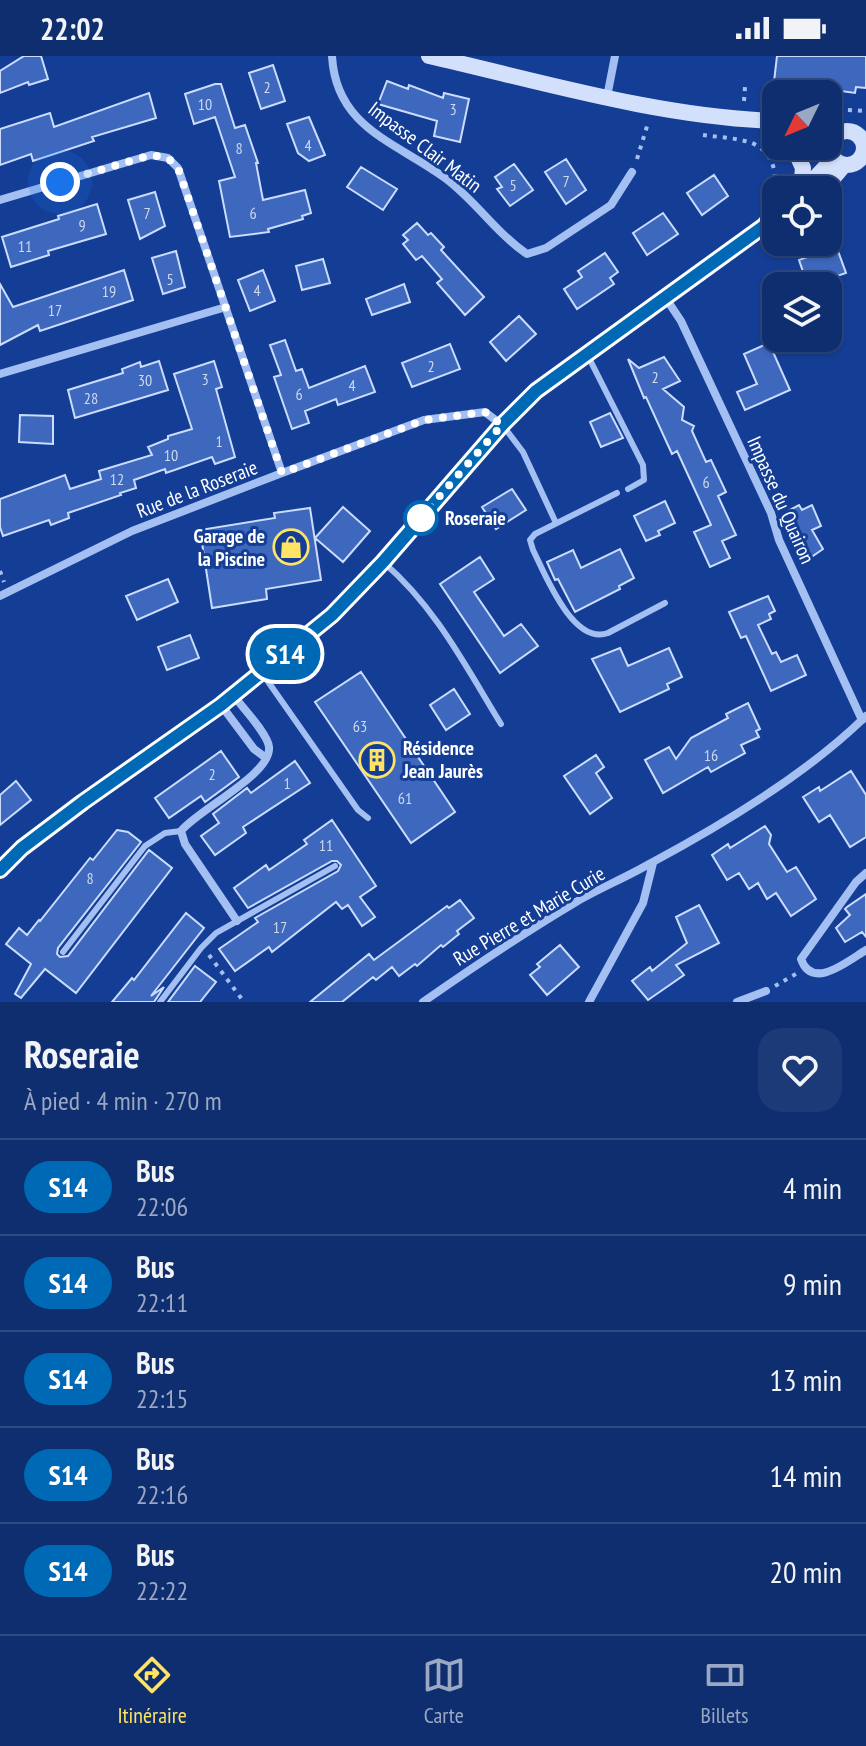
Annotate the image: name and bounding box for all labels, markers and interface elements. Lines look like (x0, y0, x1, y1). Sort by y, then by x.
text: 22:02 (40, 9, 105, 48)
house number: 2 (263, 77, 271, 97)
north arrow (762, 80, 842, 160)
map controls (762, 80, 842, 352)
house number: 10 (198, 94, 212, 114)
street label: Impasse Clair Matin (363, 96, 487, 198)
house number: 3 (449, 99, 457, 119)
house number: 4 (304, 135, 312, 155)
house number: 8 (235, 138, 243, 158)
your location (40, 162, 80, 202)
house number: 7 (562, 171, 570, 191)
house number: 5 (509, 175, 517, 195)
button: locate (762, 176, 842, 256)
house number: 7 (143, 203, 151, 223)
house number: 6 (249, 203, 257, 223)
house number: 9 (78, 215, 86, 235)
house number: 11 (18, 236, 32, 256)
house number: 5 (166, 269, 174, 289)
button: layers (762, 272, 842, 352)
house number: 4 (253, 280, 261, 300)
house number: 19 (102, 281, 116, 301)
house number: 17 (48, 300, 62, 320)
house number: 2 (427, 356, 435, 376)
house number: 2 (651, 367, 659, 387)
house number: 3 (201, 369, 209, 389)
house number: 30 (138, 370, 152, 390)
house number: 4 (348, 375, 356, 395)
house number: 6 (295, 384, 303, 404)
house number: 28 (84, 388, 98, 408)
house number: 1 (215, 431, 223, 451)
street label: Impasse du Quairon (741, 432, 821, 568)
house number: 10 (164, 445, 178, 465)
street label: Rue de la Roseraie (133, 454, 261, 524)
house number: 12 (110, 469, 124, 489)
house number: 6 (702, 472, 710, 492)
marker: Roseraie (404, 501, 438, 535)
place label: Roseraie (445, 505, 506, 531)
place label: Garage de la Piscine (194, 523, 265, 572)
shop icon: Garage de la Piscine (272, 528, 310, 566)
line badge: S14 (239, 628, 331, 680)
text: S14 (265, 635, 305, 672)
house number: 63 (353, 716, 367, 736)
place label: Résidence Jean Jaurès (402, 735, 483, 784)
building icon: Résidence Jean Jaurès (358, 741, 396, 779)
house number: 16 (704, 745, 718, 765)
house number: 2 (208, 764, 216, 784)
house number: 1 (283, 773, 291, 793)
house number: 61 (398, 788, 412, 808)
house number: 11 (319, 835, 333, 855)
street label: Rue Pierre et Marie Curie (448, 860, 610, 972)
house number: 8 (86, 868, 94, 888)
house number: 17 (273, 917, 287, 937)
button: heart (758, 1028, 842, 1112)
text: Roseraie (24, 1029, 140, 1078)
text: À pied · 4 min · 270 m (24, 1084, 222, 1117)
text: Bus (136, 1151, 175, 1190)
text: S14 (48, 1168, 88, 1205)
text: 4 min (783, 1168, 842, 1207)
text: 22:06 (136, 1190, 188, 1223)
text: Bus (136, 1247, 175, 1286)
text: S14 (48, 1264, 88, 1301)
text: 9 min (783, 1264, 842, 1303)
text: 22:11 (136, 1286, 188, 1319)
text: Bus (136, 1343, 175, 1382)
text: S14 (48, 1360, 88, 1397)
text: 13 min (769, 1360, 842, 1399)
text: 22:15 (136, 1382, 188, 1415)
text: Bus (136, 1439, 175, 1478)
text: S14 (48, 1456, 88, 1493)
text: 14 min (769, 1456, 842, 1495)
text: 22:16 (136, 1478, 188, 1511)
text: Bus (136, 1535, 175, 1574)
text: S14 (48, 1552, 88, 1589)
text: 20 min (769, 1552, 842, 1591)
text: 22:22 (136, 1574, 188, 1607)
tab: Itinéraire (117, 1653, 187, 1729)
tab: Carte (422, 1653, 466, 1729)
tab: Billets (701, 1653, 749, 1729)

